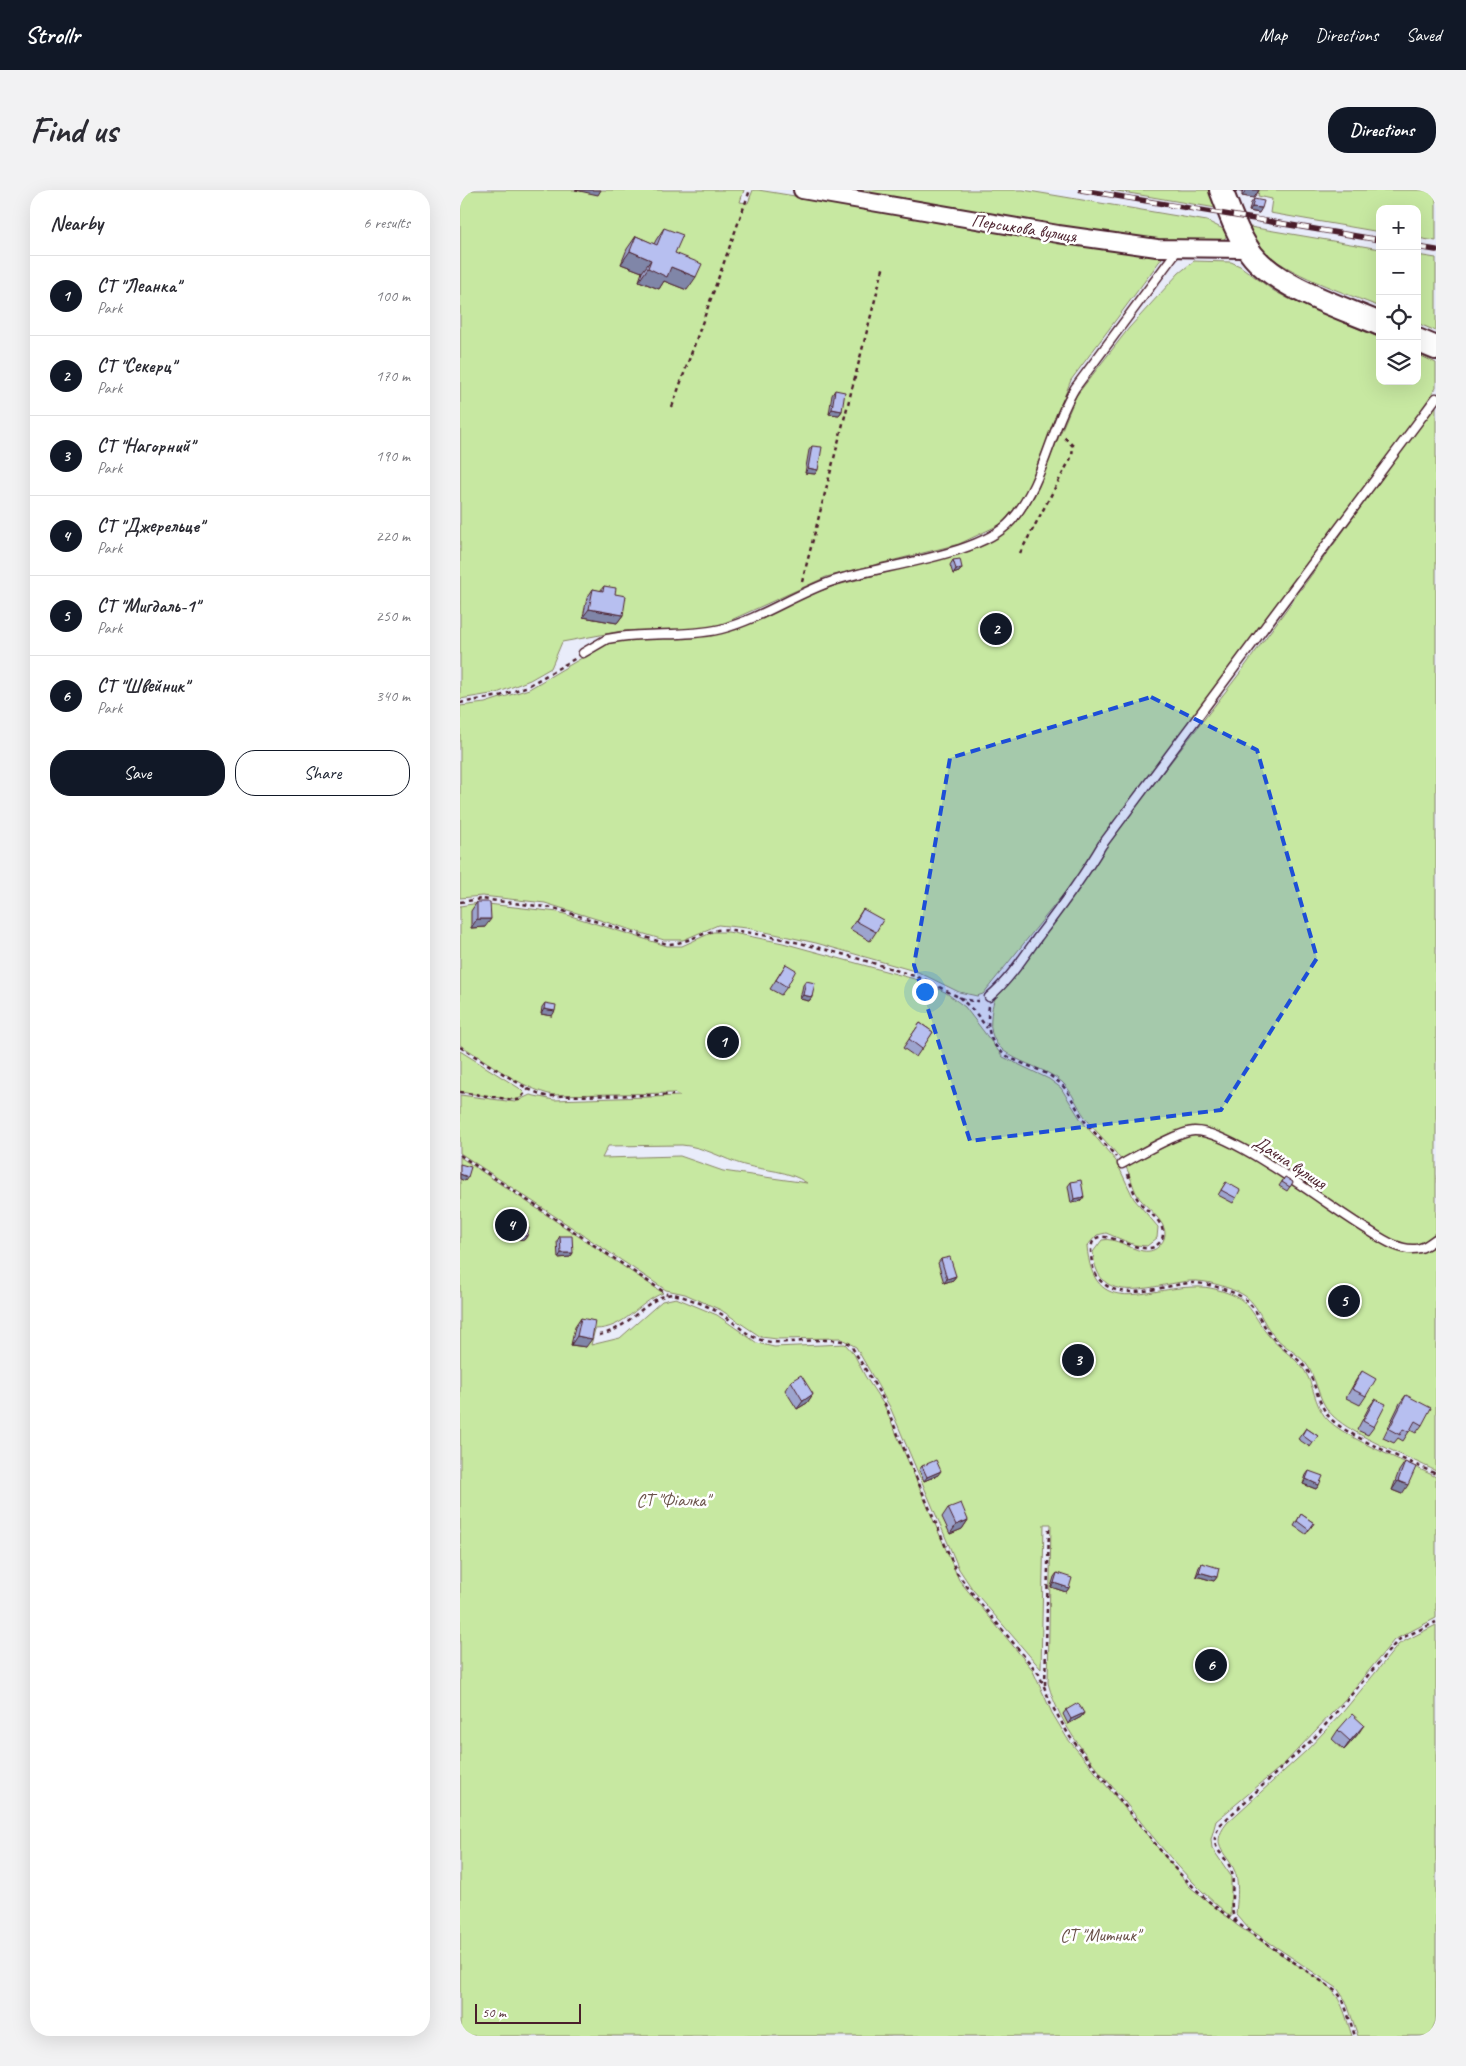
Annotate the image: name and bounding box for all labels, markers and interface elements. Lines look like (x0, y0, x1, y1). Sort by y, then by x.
text: Strollr (25, 20, 80, 50)
text: Map (1260, 24, 1287, 46)
text: Directions (1315, 24, 1378, 46)
text: Saved (1406, 24, 1441, 46)
button: Directions (1328, 107, 1436, 153)
text: Find us (30, 108, 117, 153)
map controls (1376, 205, 1421, 385)
button: + (1376, 205, 1421, 250)
street label: Персикова вулиця (970, 209, 1079, 247)
text: Nearby (50, 210, 103, 236)
text: 6 results (363, 213, 410, 233)
button: − (1376, 250, 1421, 295)
text: СТ "Леанка" (97, 274, 180, 298)
text: 1 (62, 286, 70, 306)
text: 100 m (376, 286, 410, 306)
button: locate (1376, 295, 1421, 340)
text: Park (97, 298, 122, 318)
button: layers (1376, 340, 1421, 385)
text: СТ "Секерц" (97, 354, 176, 378)
text: 2 (62, 366, 70, 386)
text: 170 m (376, 366, 410, 386)
text: Park (97, 378, 122, 398)
text: СТ "Нагорний" (97, 434, 194, 458)
text: 3 (62, 446, 70, 466)
text: 190 m (376, 446, 410, 466)
text: Park (97, 458, 122, 478)
text: СТ "Джерельце" (97, 514, 204, 538)
text: 4 (62, 526, 70, 546)
text: 220 m (376, 526, 410, 546)
text: Park (97, 538, 122, 558)
text: СТ "Мигдаль-1" (97, 594, 199, 618)
text: 5 (63, 606, 69, 626)
text: 250 m (376, 606, 410, 626)
pin: 2 (980, 610, 1012, 648)
text: Park (97, 618, 122, 638)
text: СТ "Швейник" (97, 674, 188, 698)
text: 6 (62, 686, 70, 706)
text: 340 m (376, 686, 410, 706)
text: Park (97, 698, 122, 718)
button: Save (50, 750, 225, 796)
button: Share (235, 750, 410, 796)
your location (912, 979, 938, 1005)
pin: 1 (707, 1023, 739, 1061)
street label: Дачна вулиця (1249, 1130, 1332, 1194)
pin: 4 (495, 1206, 527, 1244)
pin: 5 (1328, 1282, 1360, 1320)
pin: 3 (1062, 1341, 1094, 1379)
park label: СТ "Фіалка" (636, 1489, 713, 1511)
pin: 6 (1195, 1646, 1227, 1684)
park label: СТ "Митник" (1060, 1924, 1144, 1946)
scale bar (475, 2001, 581, 2024)
text: 50 m (482, 2004, 506, 2021)

